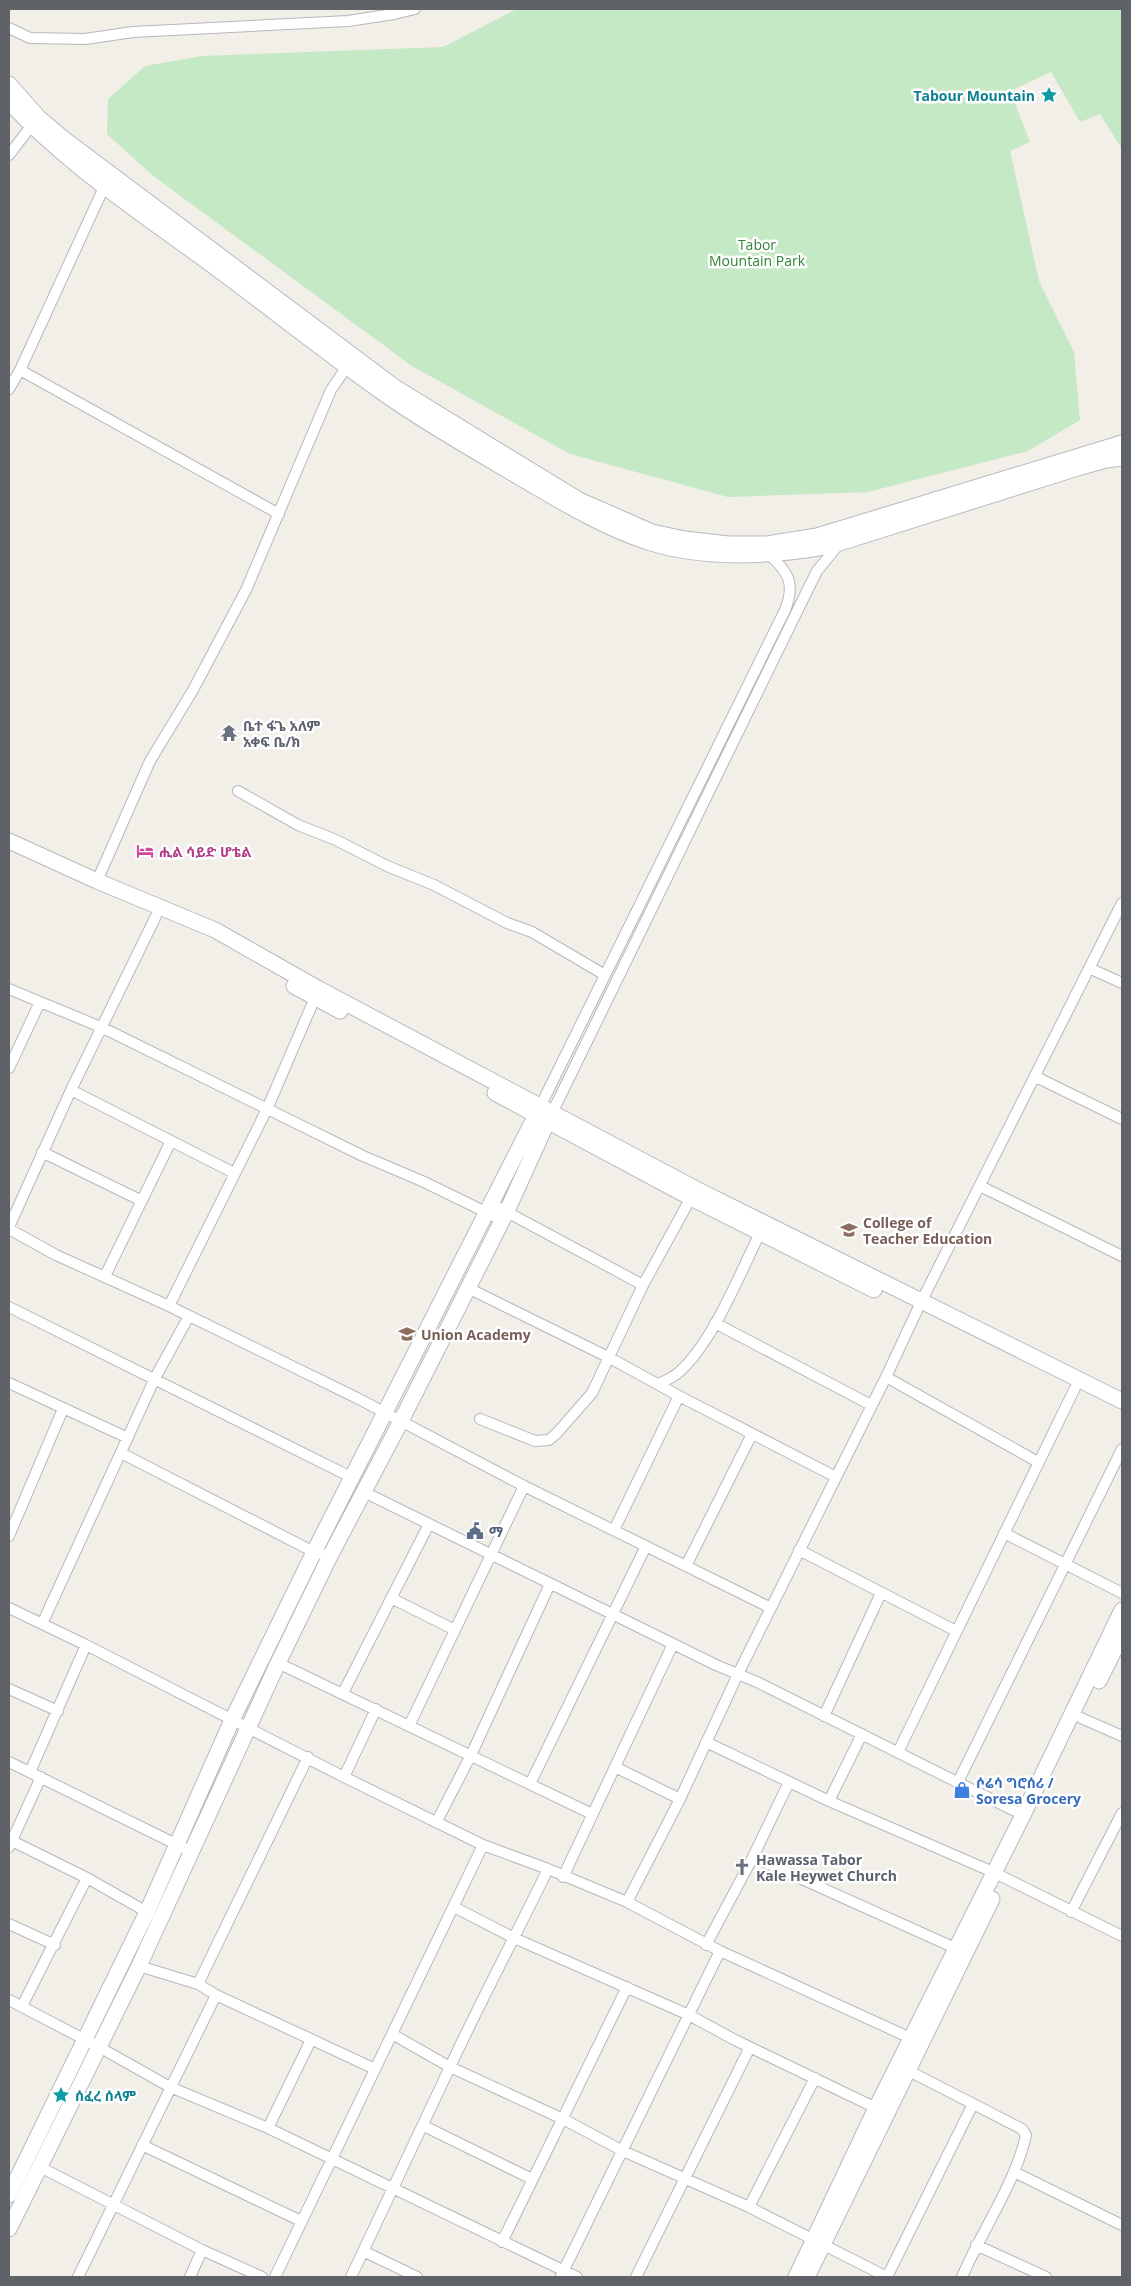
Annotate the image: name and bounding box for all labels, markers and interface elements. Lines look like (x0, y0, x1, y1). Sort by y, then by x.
place icon: Tabour Mountain (1039, 85, 1059, 105)
place label: Tabour Mountain (913, 86, 1035, 105)
park label: Tabor Mountain Park (709, 235, 806, 270)
place label: ቤተ ፋጌ አለም አቀፍ ቤ/ክ (243, 716, 321, 751)
temple icon: ቤተ ፋጌ አለም አቀፍ ቤ/ክ (219, 723, 239, 743)
hotel icon: ሒል ሳይድ ሆቴል (135, 841, 155, 861)
place label: ሒል ሳይድ ሆቴል (159, 842, 252, 861)
place label: College of Teacher Education (863, 1213, 992, 1248)
school or university icon: College of Teacher Education (839, 1220, 859, 1240)
school or university icon: Union Academy (397, 1324, 417, 1344)
place label: Union Academy (421, 1325, 531, 1344)
public building icon: ማ (465, 1521, 485, 1541)
place label: ማ (489, 1522, 503, 1541)
place label: ሶሬሳ ግሮሰሪ / Soresa Grocery (976, 1773, 1081, 1808)
shop icon: ሶሬሳ ግሮሰሪ / Soresa Grocery (952, 1780, 972, 1800)
place label: Hawassa Tabor Kale Heywet Church (756, 1850, 897, 1885)
church icon: Hawassa Tabor Kale Heywet Church (732, 1857, 752, 1877)
place icon: ሰፈረ ሰላም (51, 2085, 71, 2105)
place label: ሰፈረ ሰላም (75, 2086, 136, 2105)

